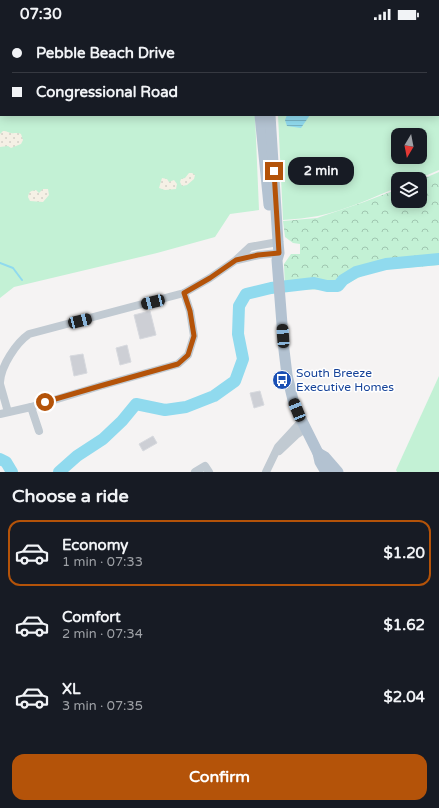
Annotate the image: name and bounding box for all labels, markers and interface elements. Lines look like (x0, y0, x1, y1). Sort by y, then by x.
text: 07:30 (20, 5, 62, 23)
text: Pebble Beach Drive (36, 44, 175, 62)
text: Congressional Road (36, 83, 178, 101)
north arrow (391, 128, 427, 164)
map controls (391, 128, 427, 208)
callout: 2 min (288, 157, 354, 185)
route end (265, 162, 283, 180)
text: 2 min (304, 163, 338, 179)
button: layers (391, 172, 427, 208)
car (140, 293, 166, 311)
car (67, 312, 93, 330)
car (276, 324, 290, 348)
place label: South Breeze Executive Homes (296, 366, 394, 394)
bus stop icon: South Breeze Executive Homes (271, 369, 293, 391)
route start (36, 393, 54, 411)
car (287, 397, 307, 423)
text: Choose a ride (12, 485, 129, 507)
icon: car (14, 535, 50, 571)
text: Economy (62, 536, 128, 554)
text: $1.20 (384, 544, 425, 562)
text: 1 min · 07:33 (62, 554, 143, 570)
icon: car (14, 607, 50, 643)
text: Comfort (62, 608, 121, 626)
text: $1.62 (384, 616, 425, 634)
text: 2 min · 07:34 (62, 626, 143, 642)
icon: car (14, 679, 50, 715)
text: XL (62, 680, 81, 698)
text: $2.04 (384, 688, 425, 706)
text: 3 min · 07:35 (62, 698, 143, 714)
button: Confirm (12, 754, 427, 800)

